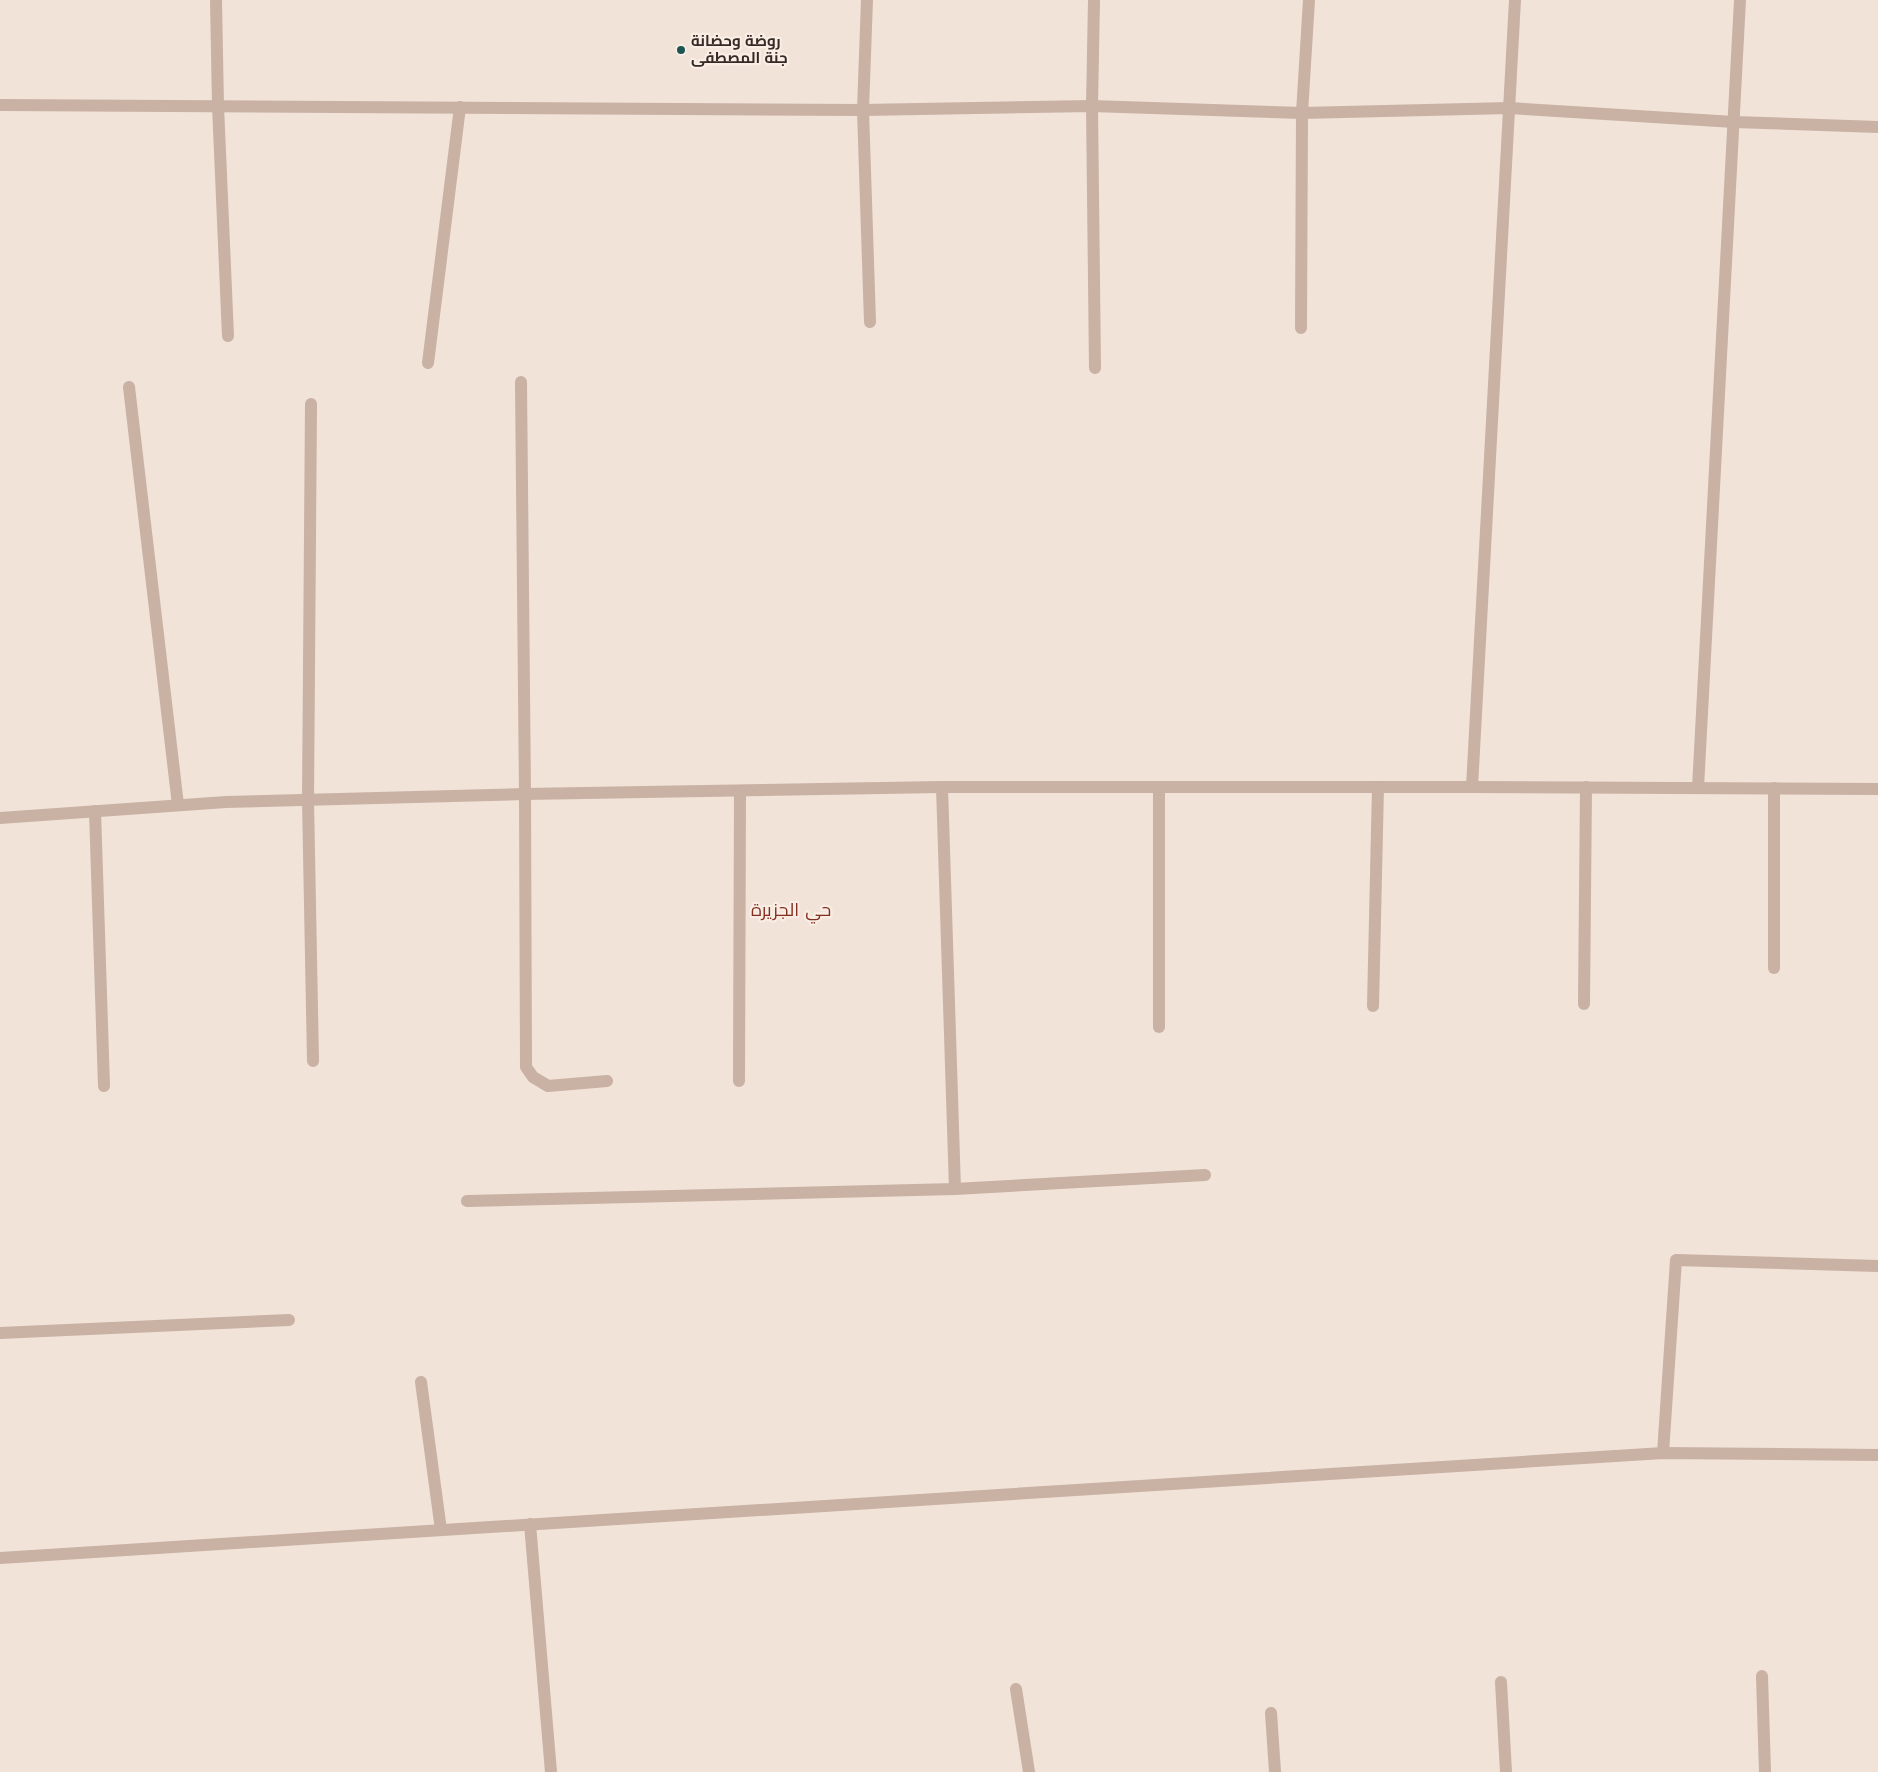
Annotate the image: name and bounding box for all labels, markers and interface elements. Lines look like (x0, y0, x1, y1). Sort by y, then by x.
place label: روضة وحضانة جنة المصطفى (691, 32, 788, 67)
marker: روضة وحضانة جنة المصطفى (675, 44, 687, 56)
district label: حي الجزيرة (751, 899, 831, 924)

